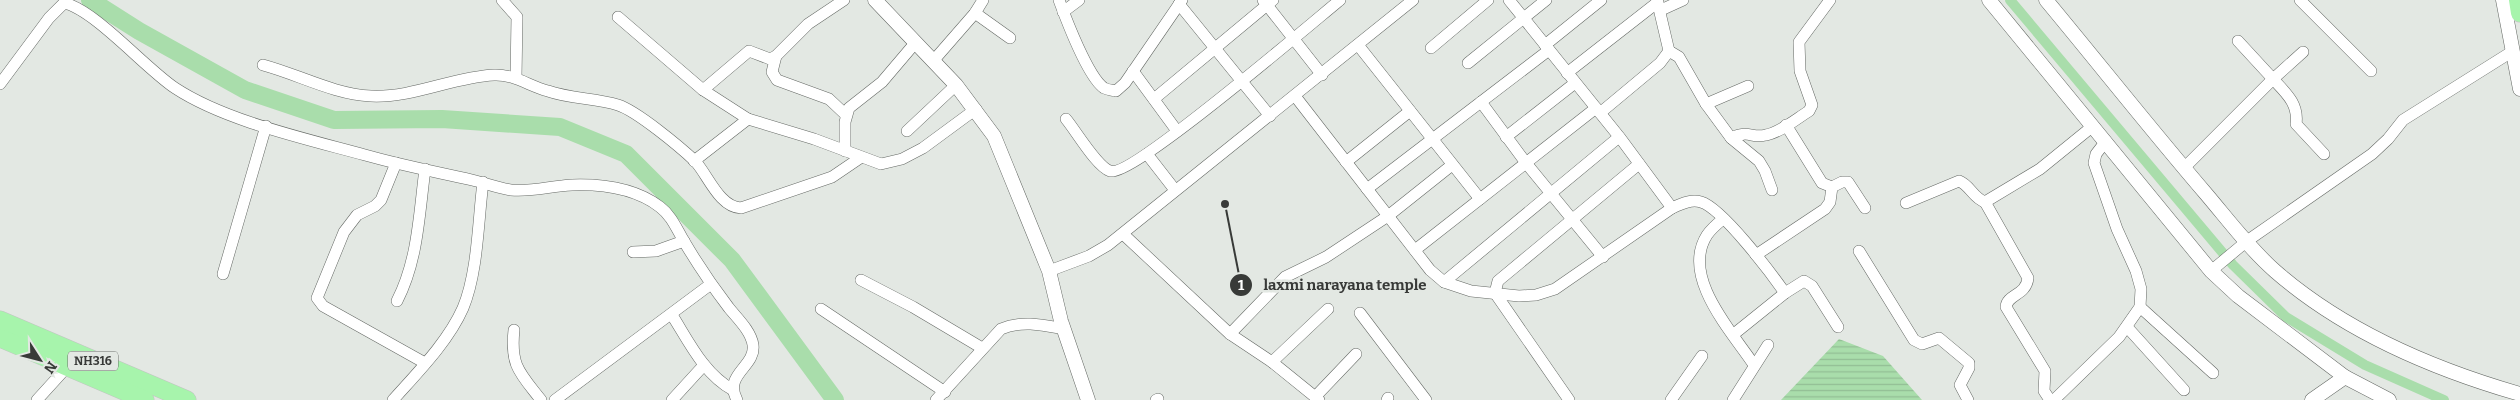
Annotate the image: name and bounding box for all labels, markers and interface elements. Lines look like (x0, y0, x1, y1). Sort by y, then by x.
callout: laxmi narayana temple (1228, 270, 1437, 300)
text: 1 (1238, 276, 1245, 294)
text: laxmi narayana temple (1263, 276, 1427, 294)
north arrow (15, 335, 65, 385)
road number: NH316 (68, 352, 118, 371)
text: N (40, 358, 60, 377)

